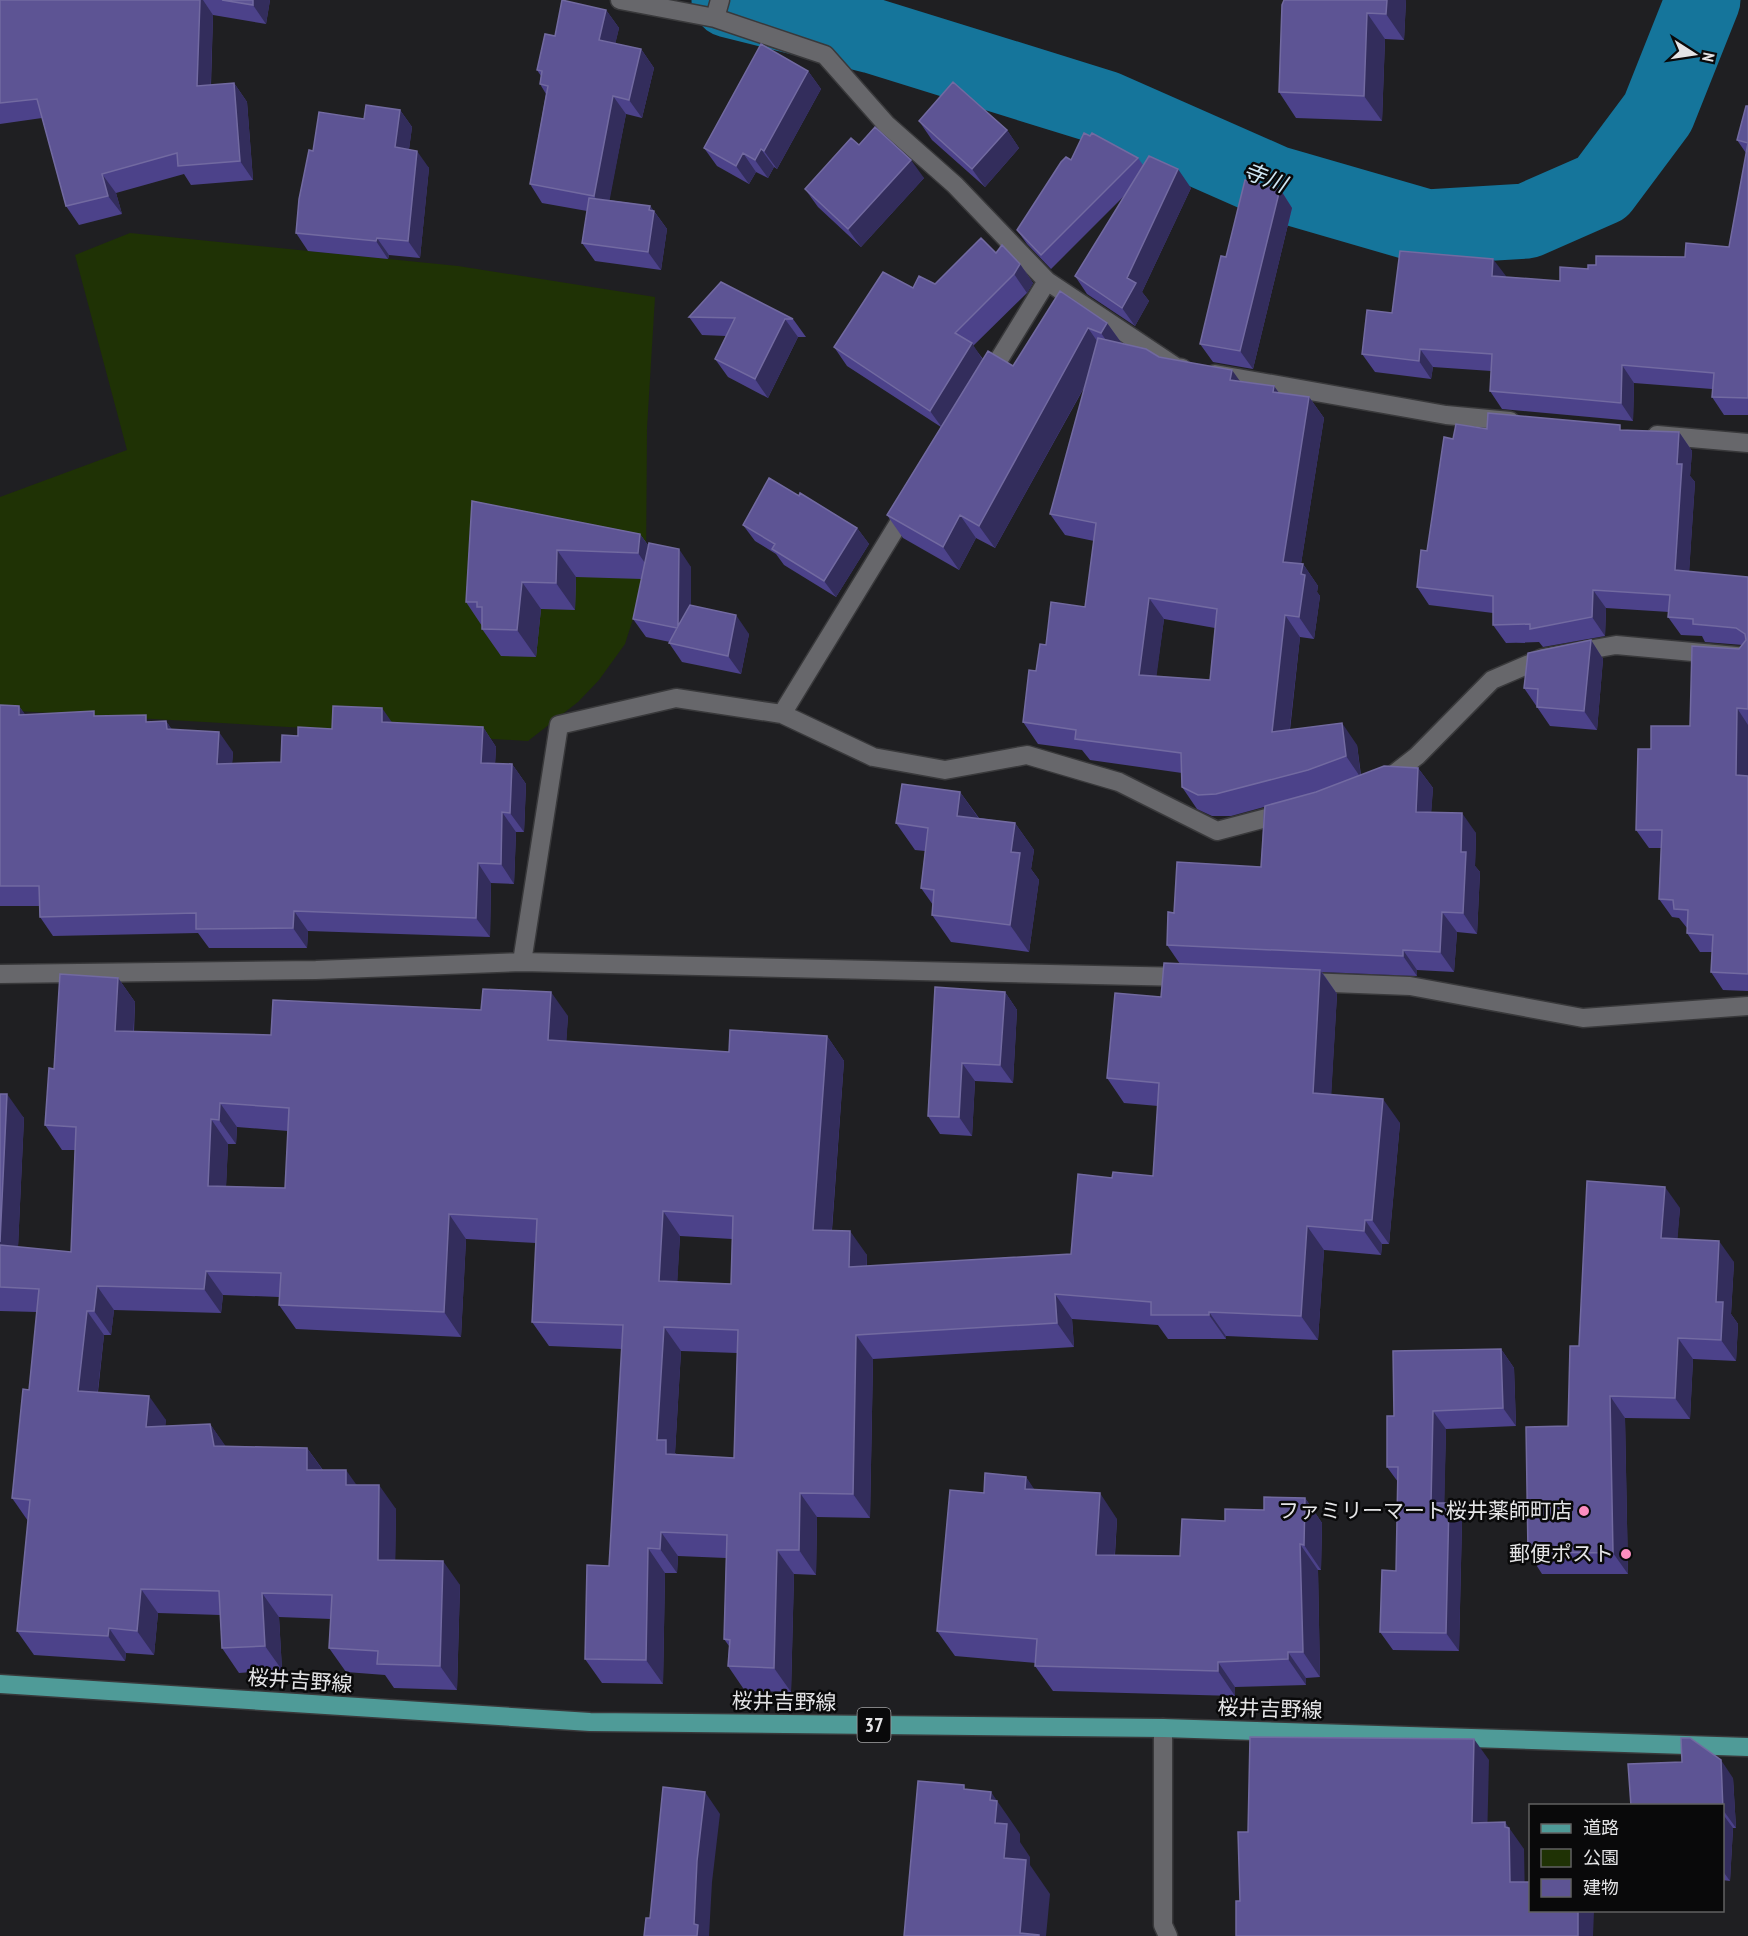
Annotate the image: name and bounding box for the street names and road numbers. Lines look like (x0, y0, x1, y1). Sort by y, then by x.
street label: 桜井吉野線 (247, 1663, 353, 1698)
street label: 桜井吉野線 (731, 1687, 837, 1716)
street label: 桜井吉野線 (1217, 1693, 1323, 1724)
road number: 37 (858, 1708, 890, 1742)

